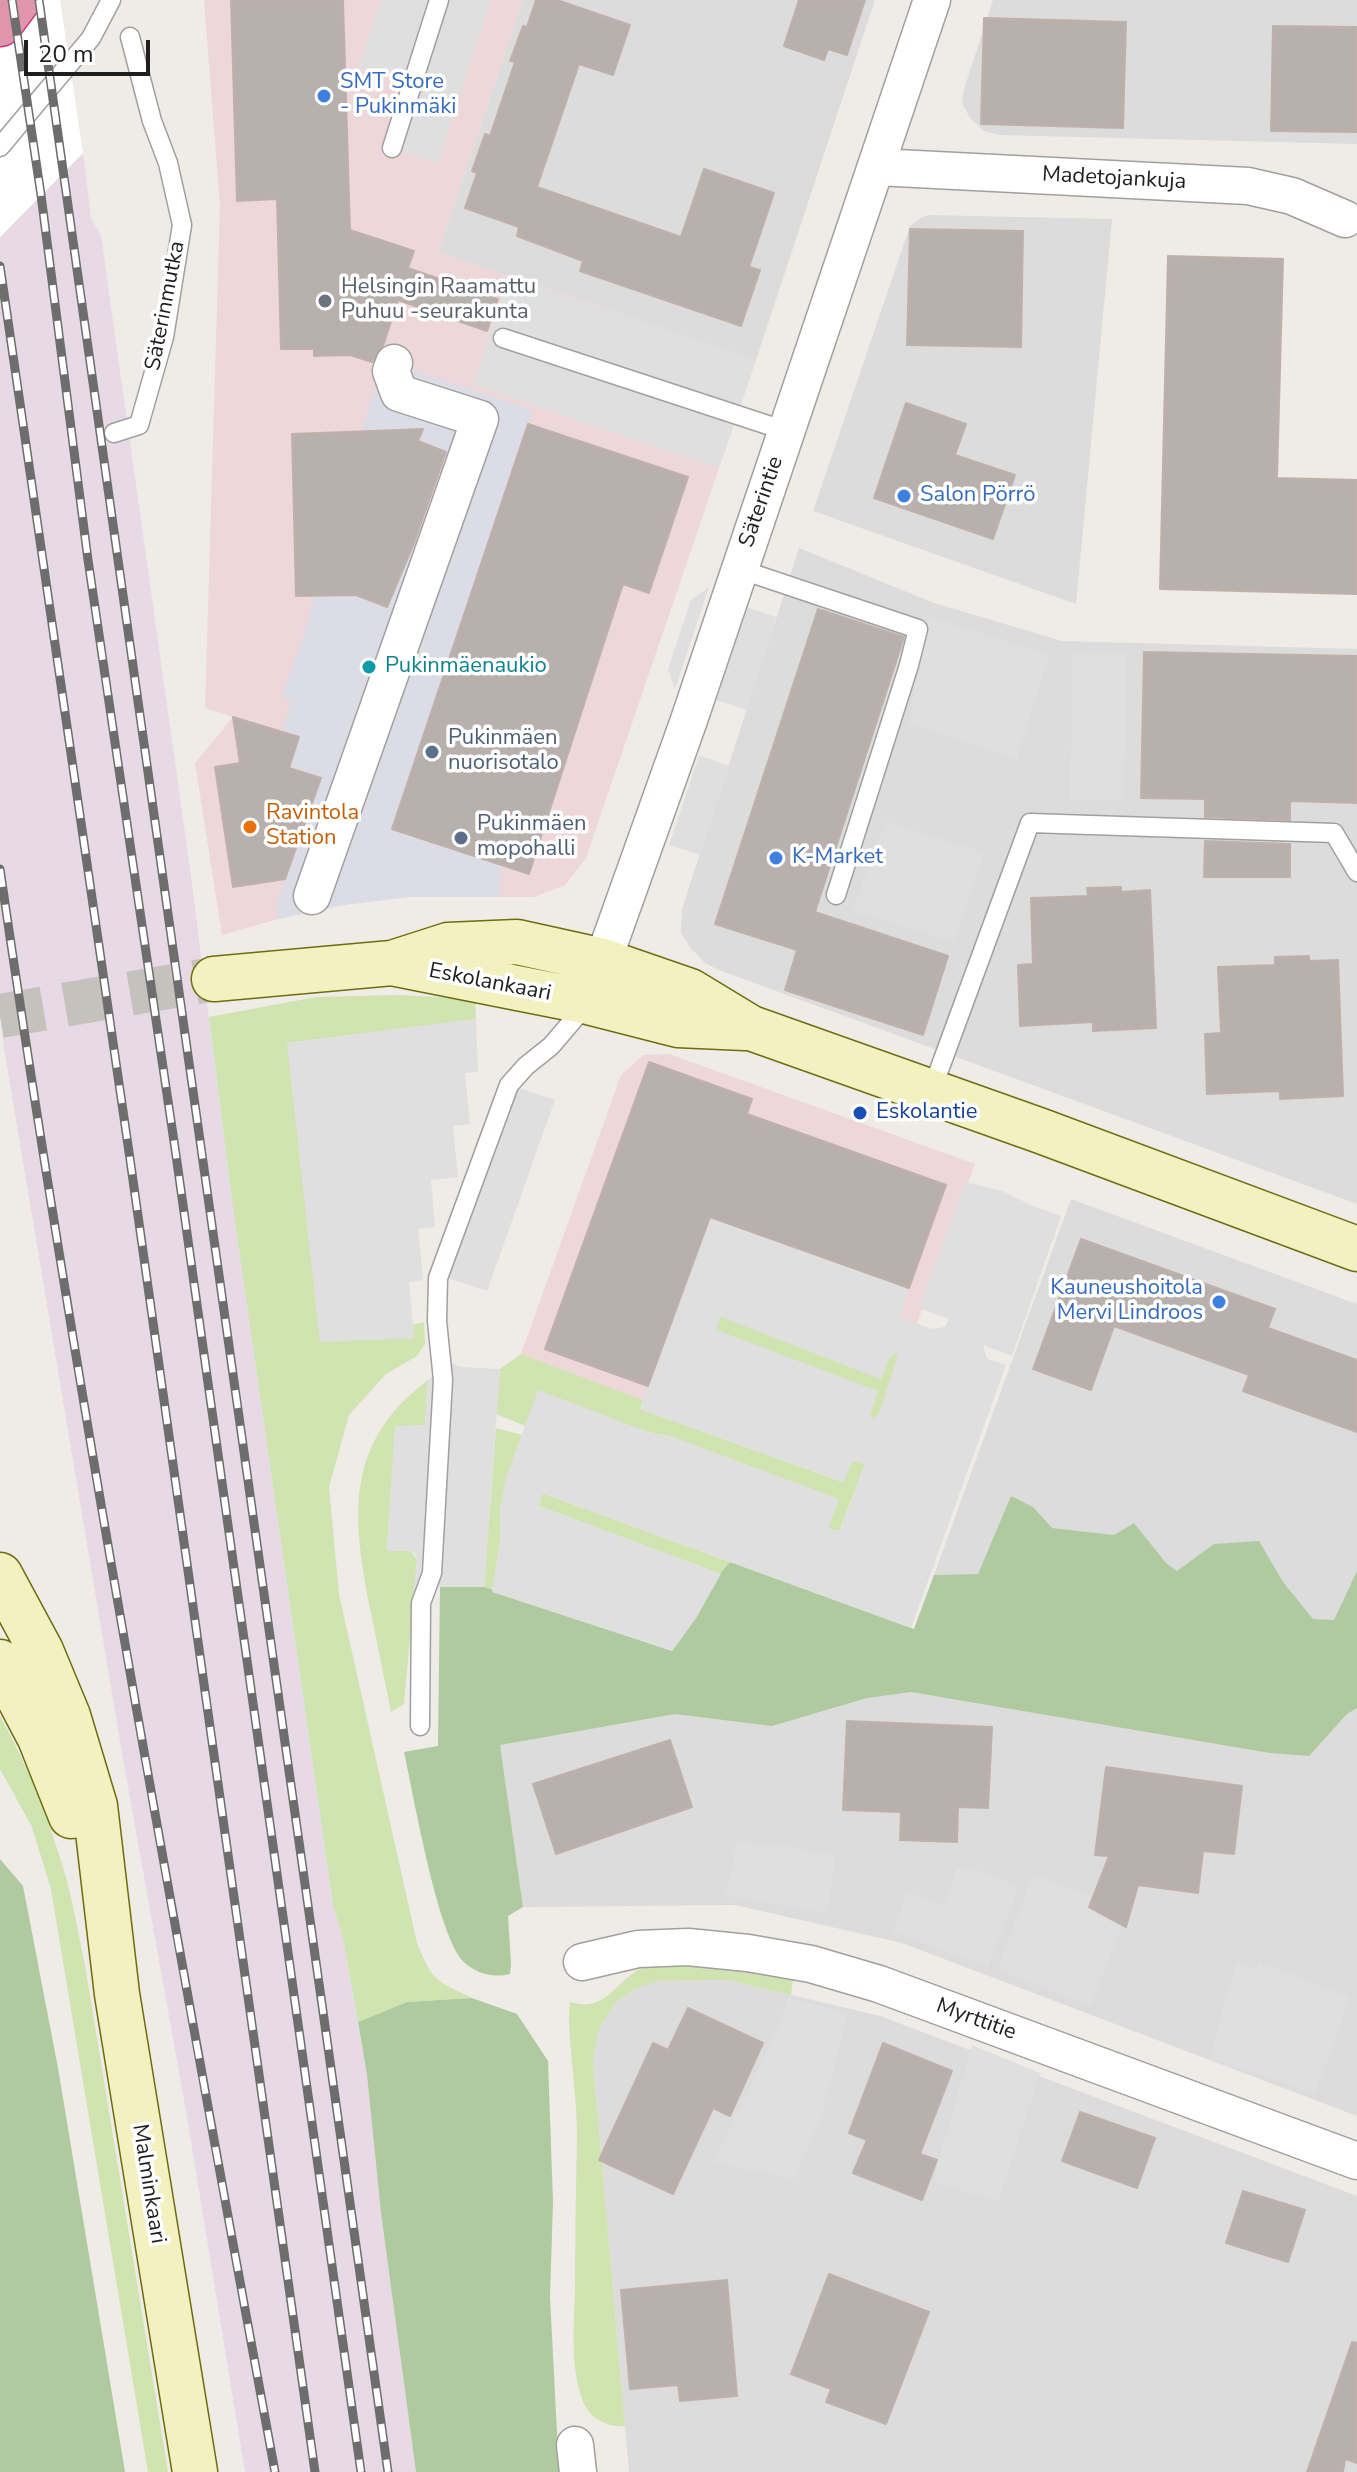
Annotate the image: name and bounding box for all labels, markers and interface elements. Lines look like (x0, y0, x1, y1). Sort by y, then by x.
scale bar (28, 24, 154, 74)
text: 20 m (38, 38, 94, 70)
place label: SMT Store - Pukinmäki (340, 70, 456, 122)
marker: SMT Store - Pukinmäki (315, 87, 333, 105)
street label: Madetojankuja (1041, 162, 1187, 196)
street label: Säterinmutka (141, 239, 191, 373)
place label: Helsingin Raamattu Puhuu -seurakunta (341, 275, 536, 326)
marker: Helsingin Raamattu Puhuu -seurakunta (316, 292, 334, 310)
street label: Säterintie (734, 453, 790, 551)
place label: Salon Pörrö (920, 483, 1035, 509)
marker: Salon Pörrö (895, 487, 913, 505)
place label: Pukinmäenaukio (385, 654, 547, 680)
marker: Pukinmäenaukio (360, 658, 378, 676)
place label: Pukinmäen nuorisotalo (448, 726, 559, 778)
marker: Pukinmäen nuorisotalo (423, 743, 441, 761)
place label: Ravintola Station (266, 801, 359, 852)
place label: Pukinmäen mopohalli (477, 812, 586, 864)
marker: Ravintola Station (241, 818, 259, 836)
marker: Pukinmäen mopohalli (452, 829, 470, 847)
place label: K-Market (792, 845, 883, 871)
marker: K-Market (767, 849, 785, 867)
street label: Eskolankaari (427, 958, 553, 1008)
place label: Eskolantie (876, 1100, 977, 1126)
marker: Eskolantie (851, 1104, 869, 1122)
place label: Kauneushoitola Mervi Lindroos (1050, 1276, 1203, 1328)
marker: Kauneushoitola Mervi Lindroos (1210, 1293, 1228, 1311)
street label: Myrttitie (932, 1993, 1020, 2047)
street label: Malminkaari (126, 2122, 170, 2246)

